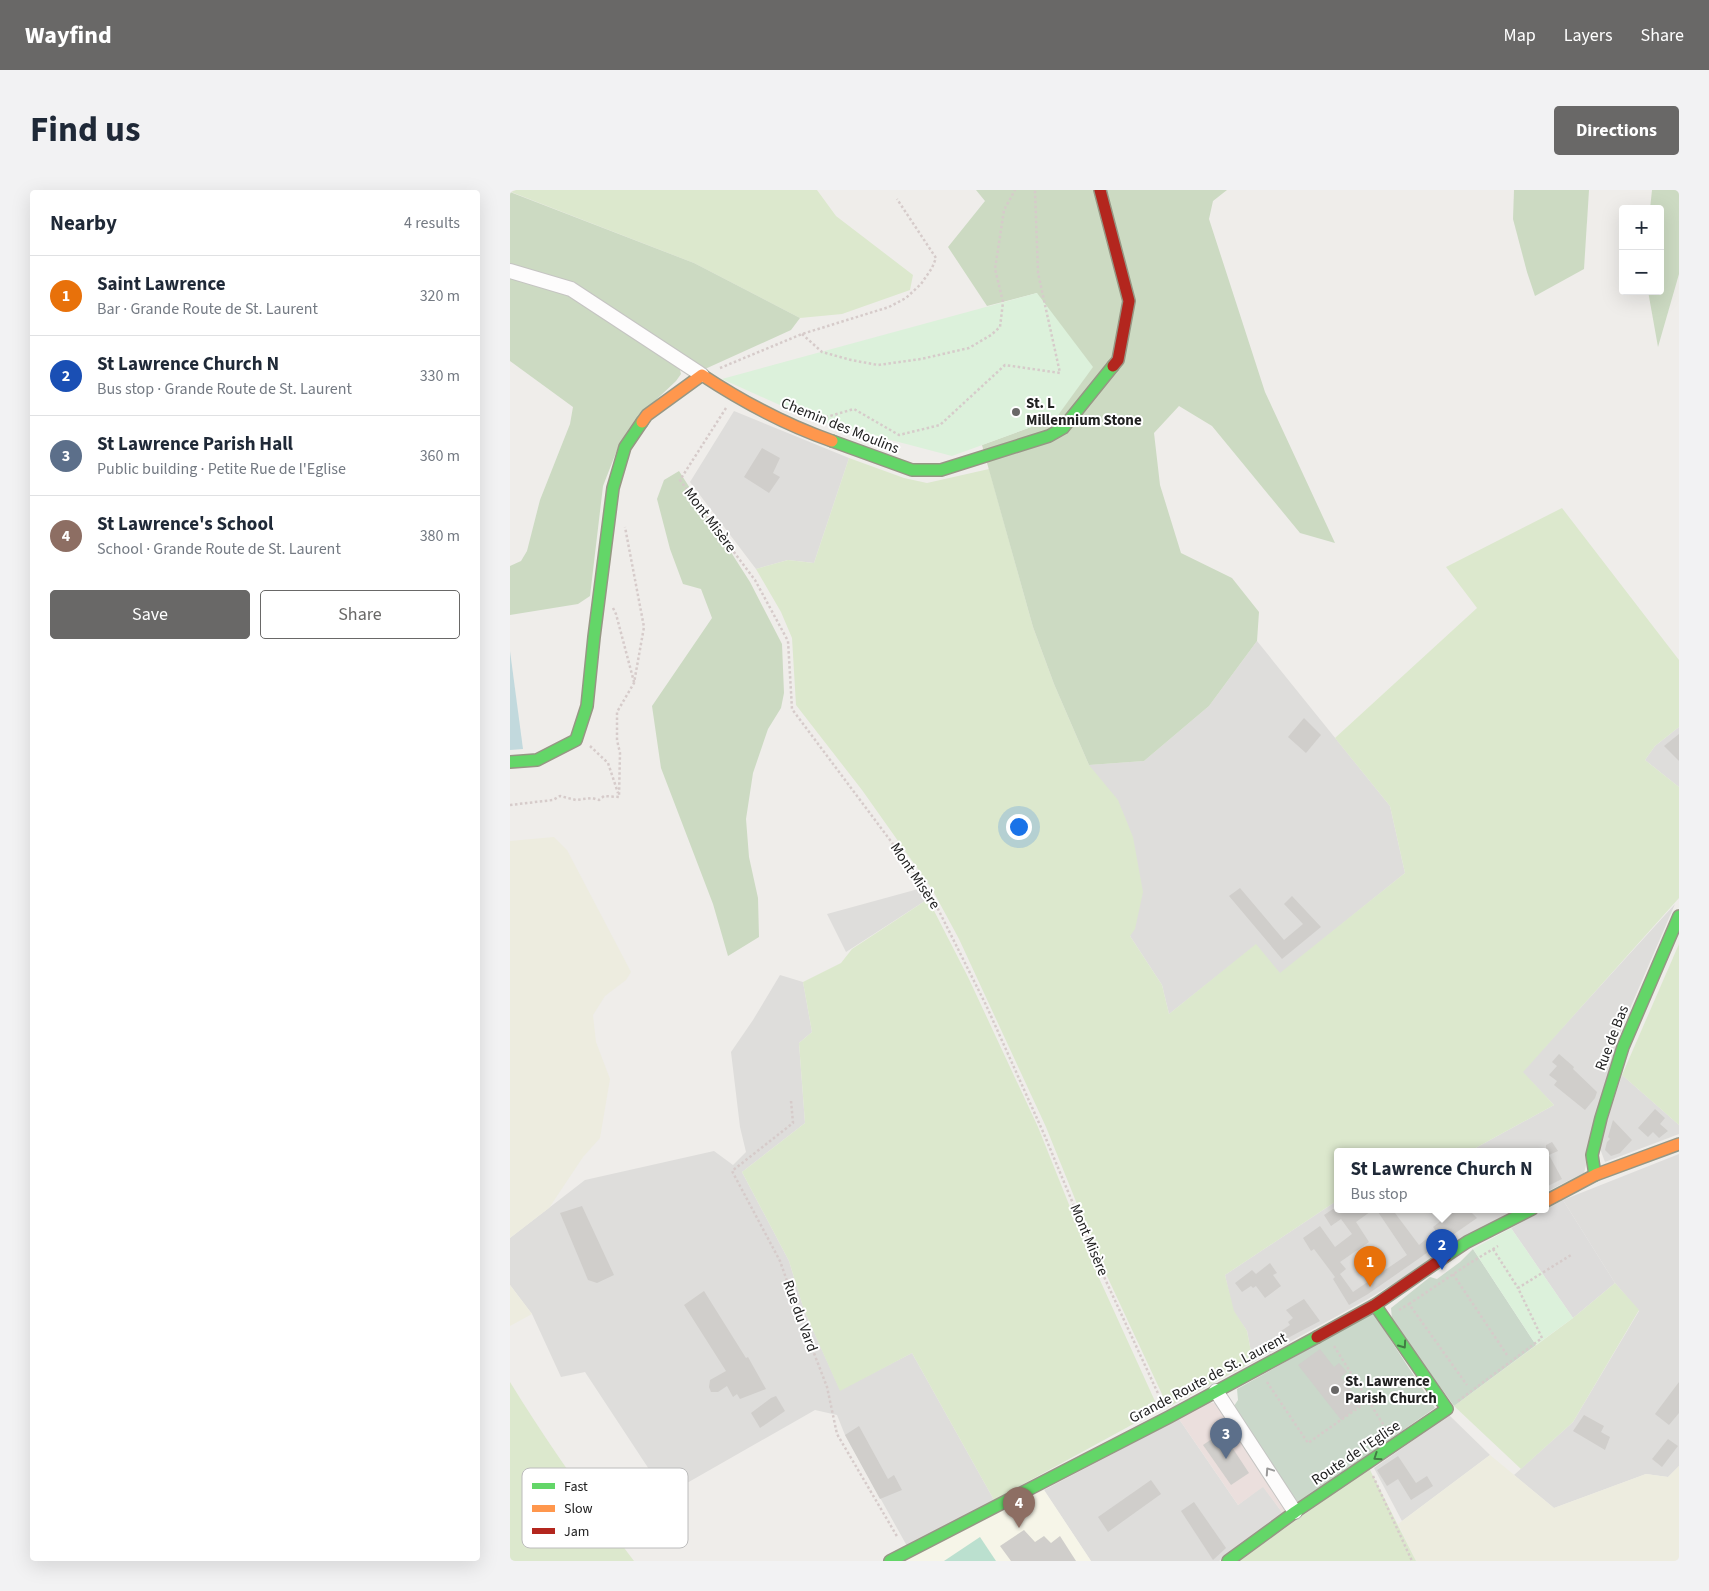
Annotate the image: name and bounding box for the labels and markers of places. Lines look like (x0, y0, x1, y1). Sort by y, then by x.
place label: St. L Millennium Stone (1026, 393, 1142, 431)
marker: St. L Millennium Stone (1010, 406, 1022, 418)
pin: 2 (1426, 1229, 1458, 1270)
pin: 1 (1354, 1246, 1386, 1287)
place label: St. Lawrence Parish Church (1345, 1371, 1437, 1409)
marker: St. Lawrence Parish Church (1329, 1384, 1341, 1396)
pin: 3 (1210, 1418, 1242, 1459)
pin: 4 (1003, 1487, 1035, 1528)

